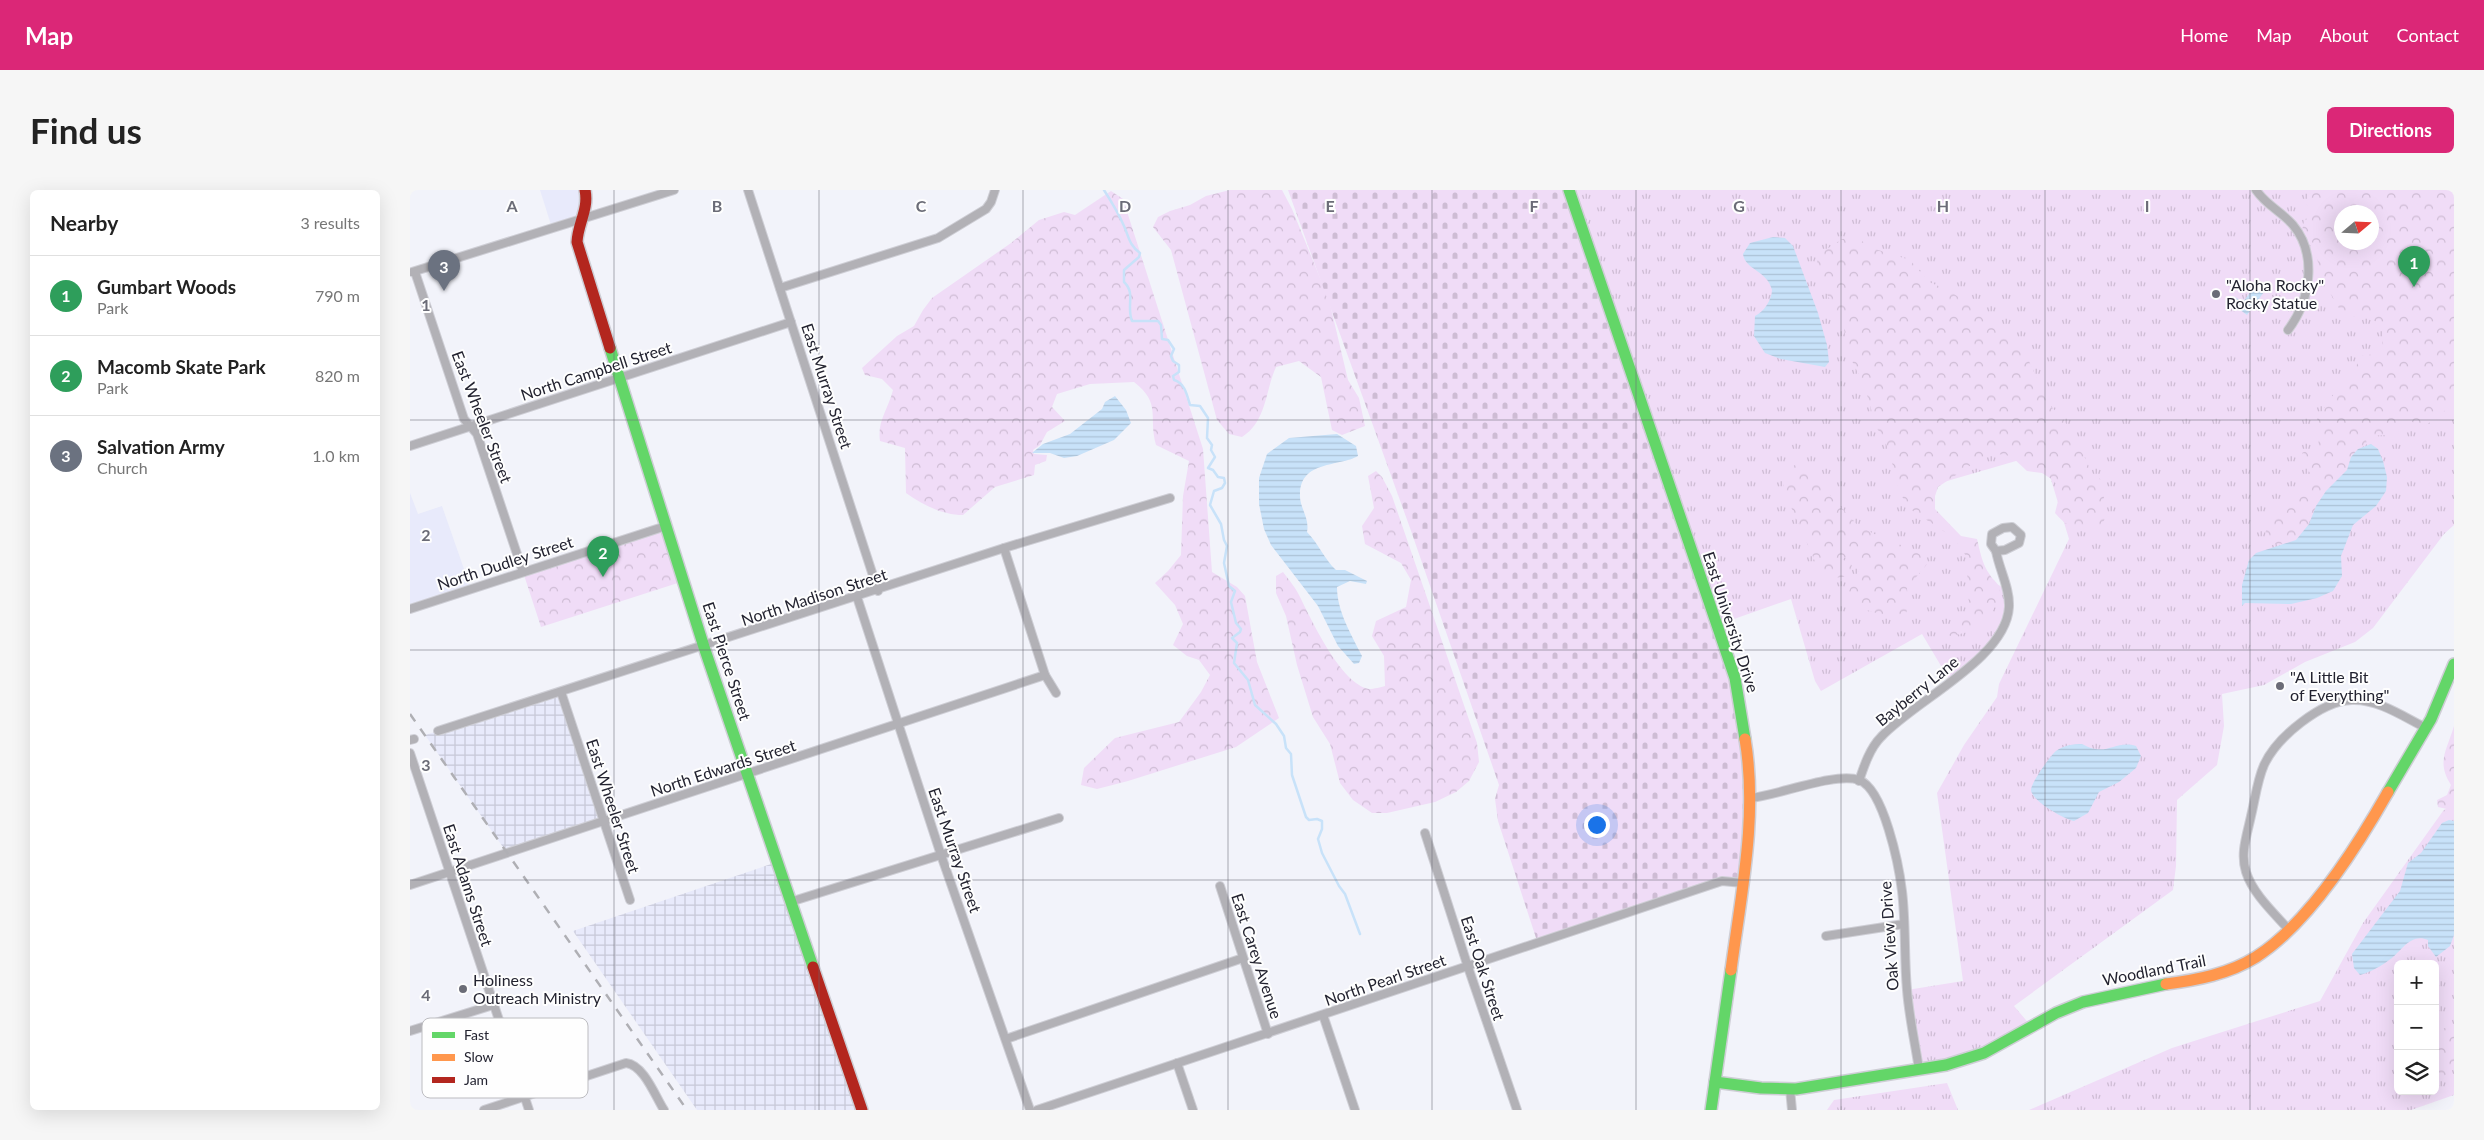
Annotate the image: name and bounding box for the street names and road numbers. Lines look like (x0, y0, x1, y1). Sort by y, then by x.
street label: East Murray Street (798, 321, 857, 451)
street label: North Campbell Street (518, 337, 674, 404)
street label: East Wheeler Street (449, 348, 516, 486)
street label: North Dudley Street (435, 532, 575, 593)
street label: East University Drive (1700, 549, 1763, 695)
street label: North Madison Street (739, 564, 889, 629)
street label: East Pierce Street (699, 599, 756, 723)
street label: Bayberry Lane (1872, 652, 1962, 730)
street label: North Edwards Street (648, 735, 798, 800)
street label: East Wheeler Street (583, 736, 644, 876)
street label: East Murray Street (925, 785, 986, 915)
street label: East Adams Street (440, 821, 497, 949)
street label: Oak View Drive (1875, 881, 1902, 991)
street label: East Carey Avenue (1228, 891, 1287, 1021)
street label: East Oak Street (1458, 913, 1509, 1023)
street label: North Pearl Street (1322, 950, 1448, 1009)
street label: Woodland Trail (2101, 950, 2207, 989)

